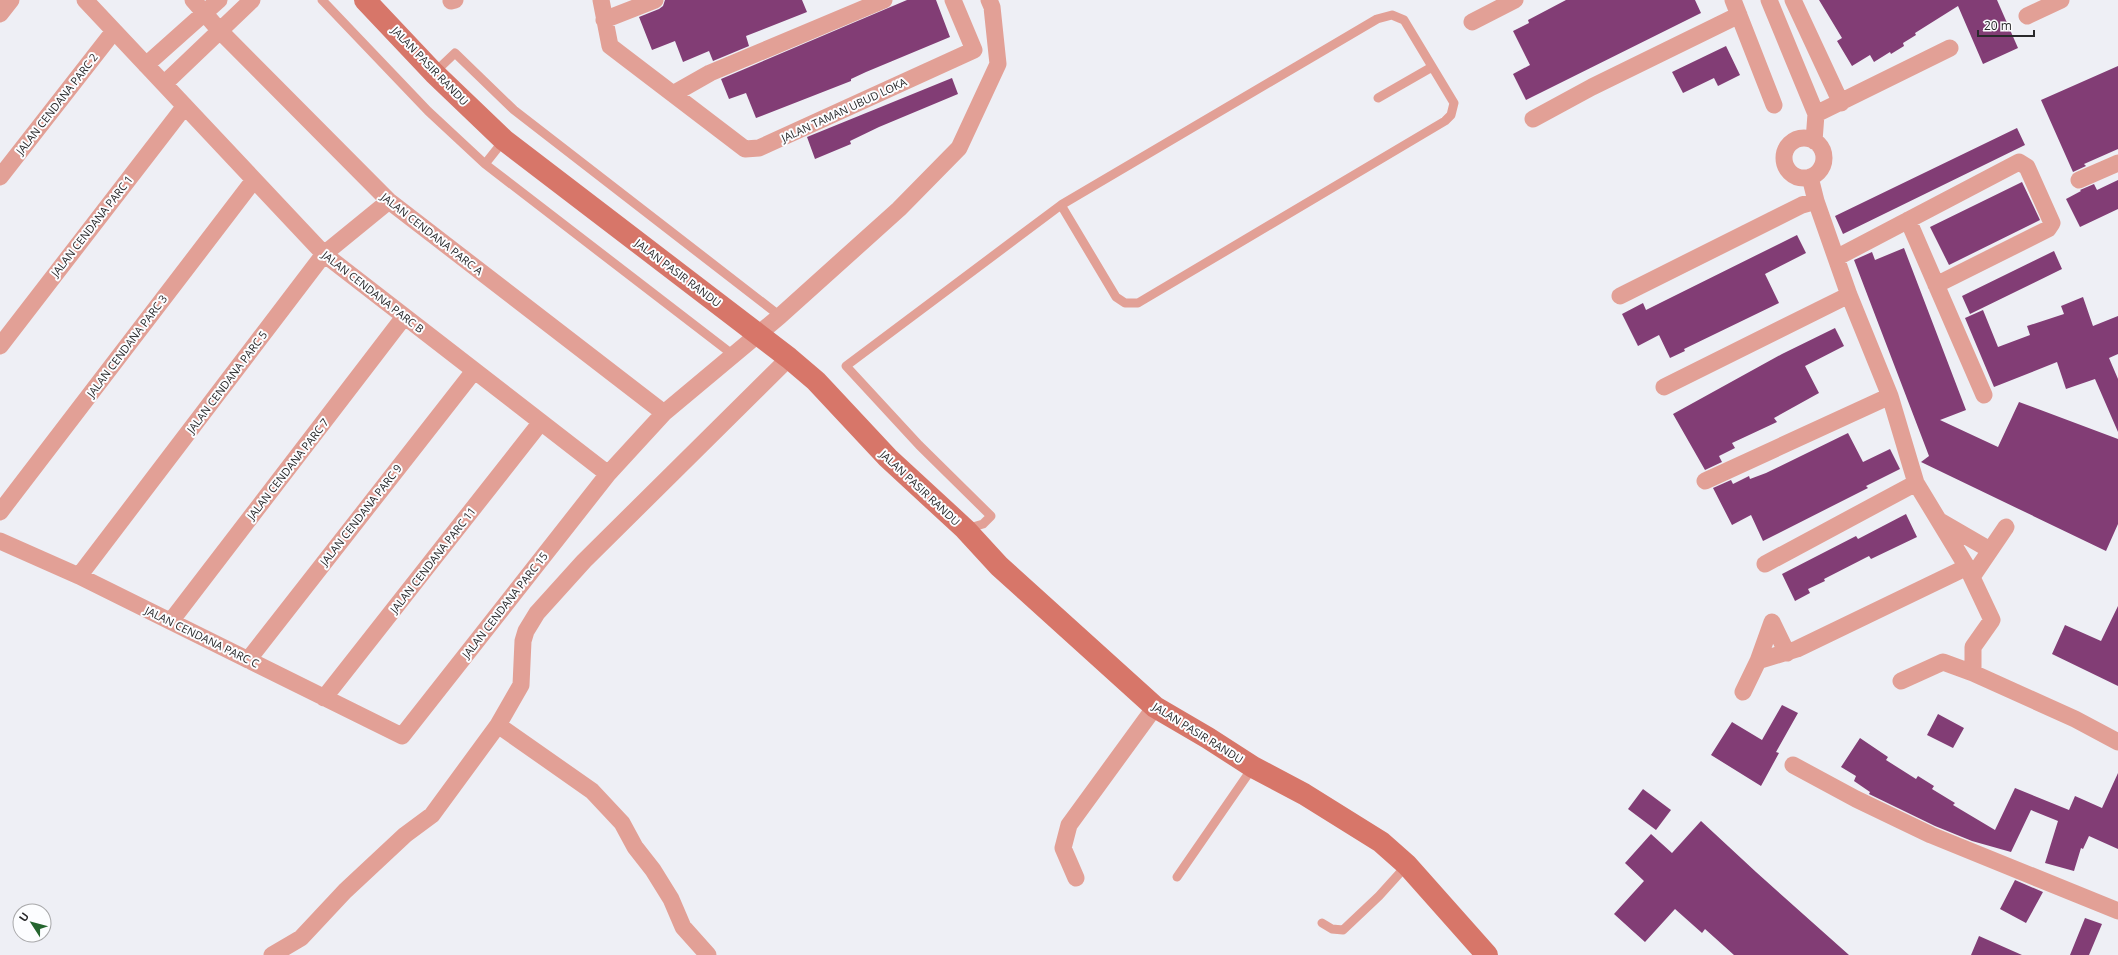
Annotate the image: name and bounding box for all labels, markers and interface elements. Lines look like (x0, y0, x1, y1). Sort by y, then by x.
scale bar (1978, 12, 2034, 38)
text: 20 m (1984, 17, 2012, 34)
street label: JALAN PASIR RANDU (388, 22, 472, 108)
street label: JALAN CENDANA PARC 2 (12, 50, 101, 158)
street label: JALAN TAMAN UBUD LOKA (778, 74, 909, 146)
street label: JALAN CENDANA PARC 1 (47, 172, 136, 280)
street label: JALAN CENDANA PARC A (378, 189, 486, 278)
street label: JALAN PASIR RANDU (631, 235, 724, 310)
street label: JALAN CENDANA PARC B (319, 246, 427, 336)
street label: JALAN CENDANA PARC 3 (83, 291, 170, 401)
street label: JALAN CENDANA PARC 5 (183, 327, 270, 437)
street label: JALAN CENDANA PARC 7 (243, 415, 332, 523)
street label: JALAN PASIR RANDU (876, 446, 964, 529)
street label: JALAN CENDANA PARC 9 (316, 461, 405, 569)
street label: JALAN CENDANA PARC 11 (386, 504, 479, 617)
street label: JALAN CENDANA PARC 15 (458, 549, 551, 662)
street label: JALAN CENDANA PARC C (142, 602, 262, 671)
street label: JALAN PASIR RANDU (1149, 698, 1246, 767)
north arrow (12, 903, 52, 943)
text: U (15, 909, 32, 925)

